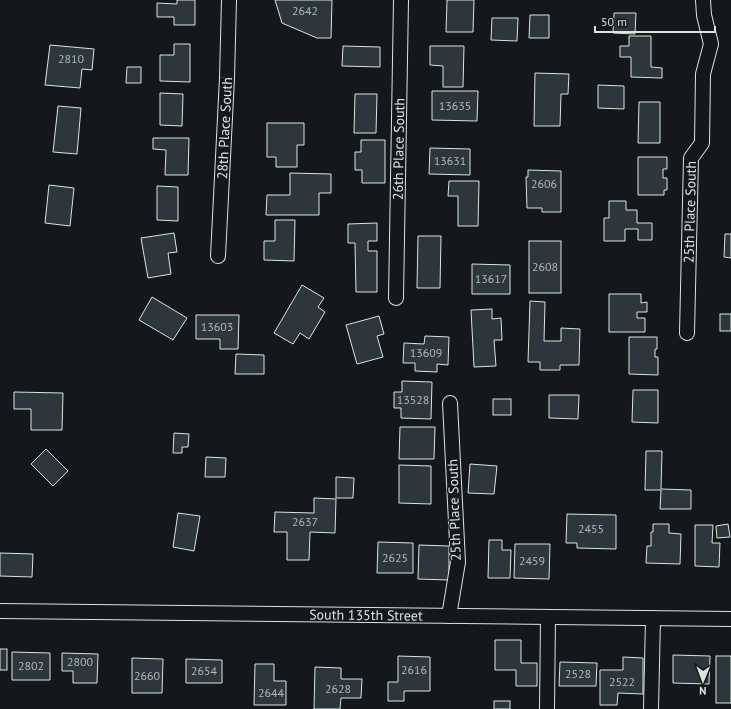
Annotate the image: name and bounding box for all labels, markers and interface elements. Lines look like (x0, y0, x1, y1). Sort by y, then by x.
house number: 2642 (292, 3, 318, 18)
scale bar (595, 8, 715, 34)
text: 50 m (601, 14, 627, 29)
house number: 2810 (58, 51, 85, 66)
street label: 28th Place South (213, 77, 236, 180)
street label: 26th Place South (389, 98, 408, 200)
house number: 13635 (439, 98, 471, 113)
house number: 13631 (434, 153, 466, 168)
street label: 25th Place South (680, 161, 700, 263)
house number: 2606 (531, 176, 557, 191)
house number: 2608 (532, 259, 558, 274)
house number: 13617 (475, 271, 507, 286)
house number: 13603 (201, 319, 233, 334)
house number: 13609 (410, 345, 442, 360)
house number: 13528 (397, 392, 429, 407)
street label: 25th Place South (443, 459, 465, 561)
house number: 2637 (292, 514, 318, 529)
house number: 2455 (578, 521, 604, 536)
house number: 2625 (382, 550, 408, 565)
house number: 2459 (519, 553, 545, 568)
street label: South 135th Street (309, 605, 423, 625)
house number: 2800 (67, 654, 94, 669)
house number: 2802 (18, 658, 44, 673)
north arrow (683, 661, 723, 701)
house number: 2616 (401, 662, 427, 677)
house number: 2654 (191, 663, 218, 678)
house number: 2528 (565, 666, 591, 681)
house number: 2660 (134, 668, 161, 683)
house number: 2522 (609, 674, 635, 689)
house number: 2628 (325, 681, 351, 696)
text: N (699, 684, 707, 698)
house number: 2644 (258, 685, 285, 700)

